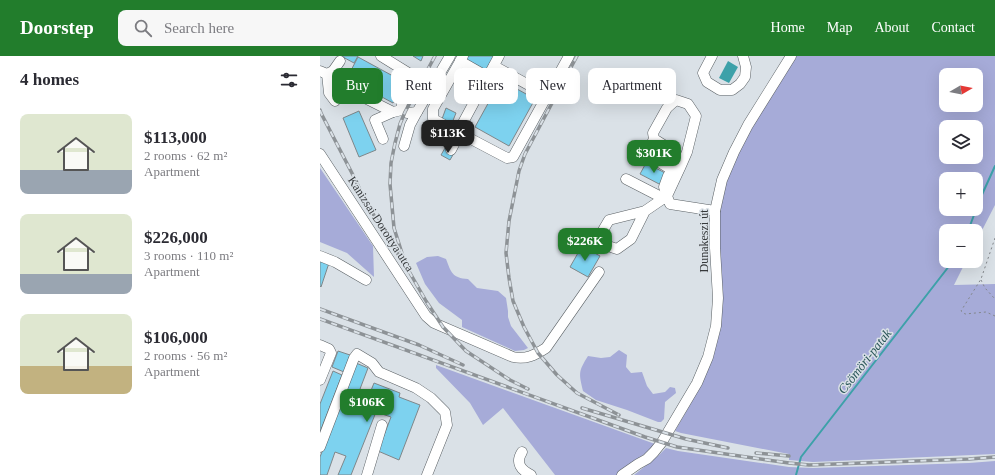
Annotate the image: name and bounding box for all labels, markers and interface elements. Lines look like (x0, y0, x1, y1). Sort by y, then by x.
search box (118, 10, 398, 46)
text: Doorstep (20, 17, 94, 38)
icon: search (132, 17, 154, 39)
text: Search here (164, 20, 234, 36)
text: Home (771, 20, 805, 35)
text: Map (827, 20, 852, 35)
text: About (874, 20, 909, 35)
text: Contact (931, 20, 975, 35)
chip: Buy (332, 68, 383, 104)
chip: Rent (391, 68, 446, 104)
chip: Filters (454, 68, 518, 104)
chip: New (526, 68, 580, 104)
chip: Apartment (588, 68, 676, 104)
north arrow (939, 68, 983, 112)
map controls (939, 68, 983, 268)
icon: filters (278, 69, 300, 91)
text: 4 homes (20, 70, 79, 89)
pin: $113K (420, 120, 476, 154)
button: layers (939, 120, 983, 164)
text: $113K (430, 125, 466, 140)
text: $113,000 (144, 128, 207, 147)
icon: home (52, 130, 100, 178)
pin: $301K (626, 140, 682, 174)
text: $301K (636, 145, 672, 160)
text: 2 rooms · 62 m² (144, 148, 227, 163)
text: Apartment (144, 164, 200, 179)
button: + (939, 172, 983, 216)
street label: Kanizsai Dorottya utca (345, 174, 417, 275)
street label: Dunakeszi út (697, 209, 711, 272)
button: − (939, 224, 983, 268)
text: $226,000 (144, 228, 208, 247)
pin: $226K (557, 228, 613, 262)
icon: home (52, 230, 100, 278)
text: $226K (567, 233, 603, 248)
text: 3 rooms · 110 m² (144, 248, 233, 263)
text: Apartment (144, 264, 200, 279)
water label: Csömöri-patak (834, 326, 894, 397)
text: $106,000 (144, 328, 208, 347)
icon: home (52, 330, 100, 378)
text: 2 rooms · 56 m² (144, 348, 227, 363)
text: Apartment (144, 364, 200, 379)
pin: $106K (339, 389, 395, 423)
text: $106K (349, 394, 385, 409)

